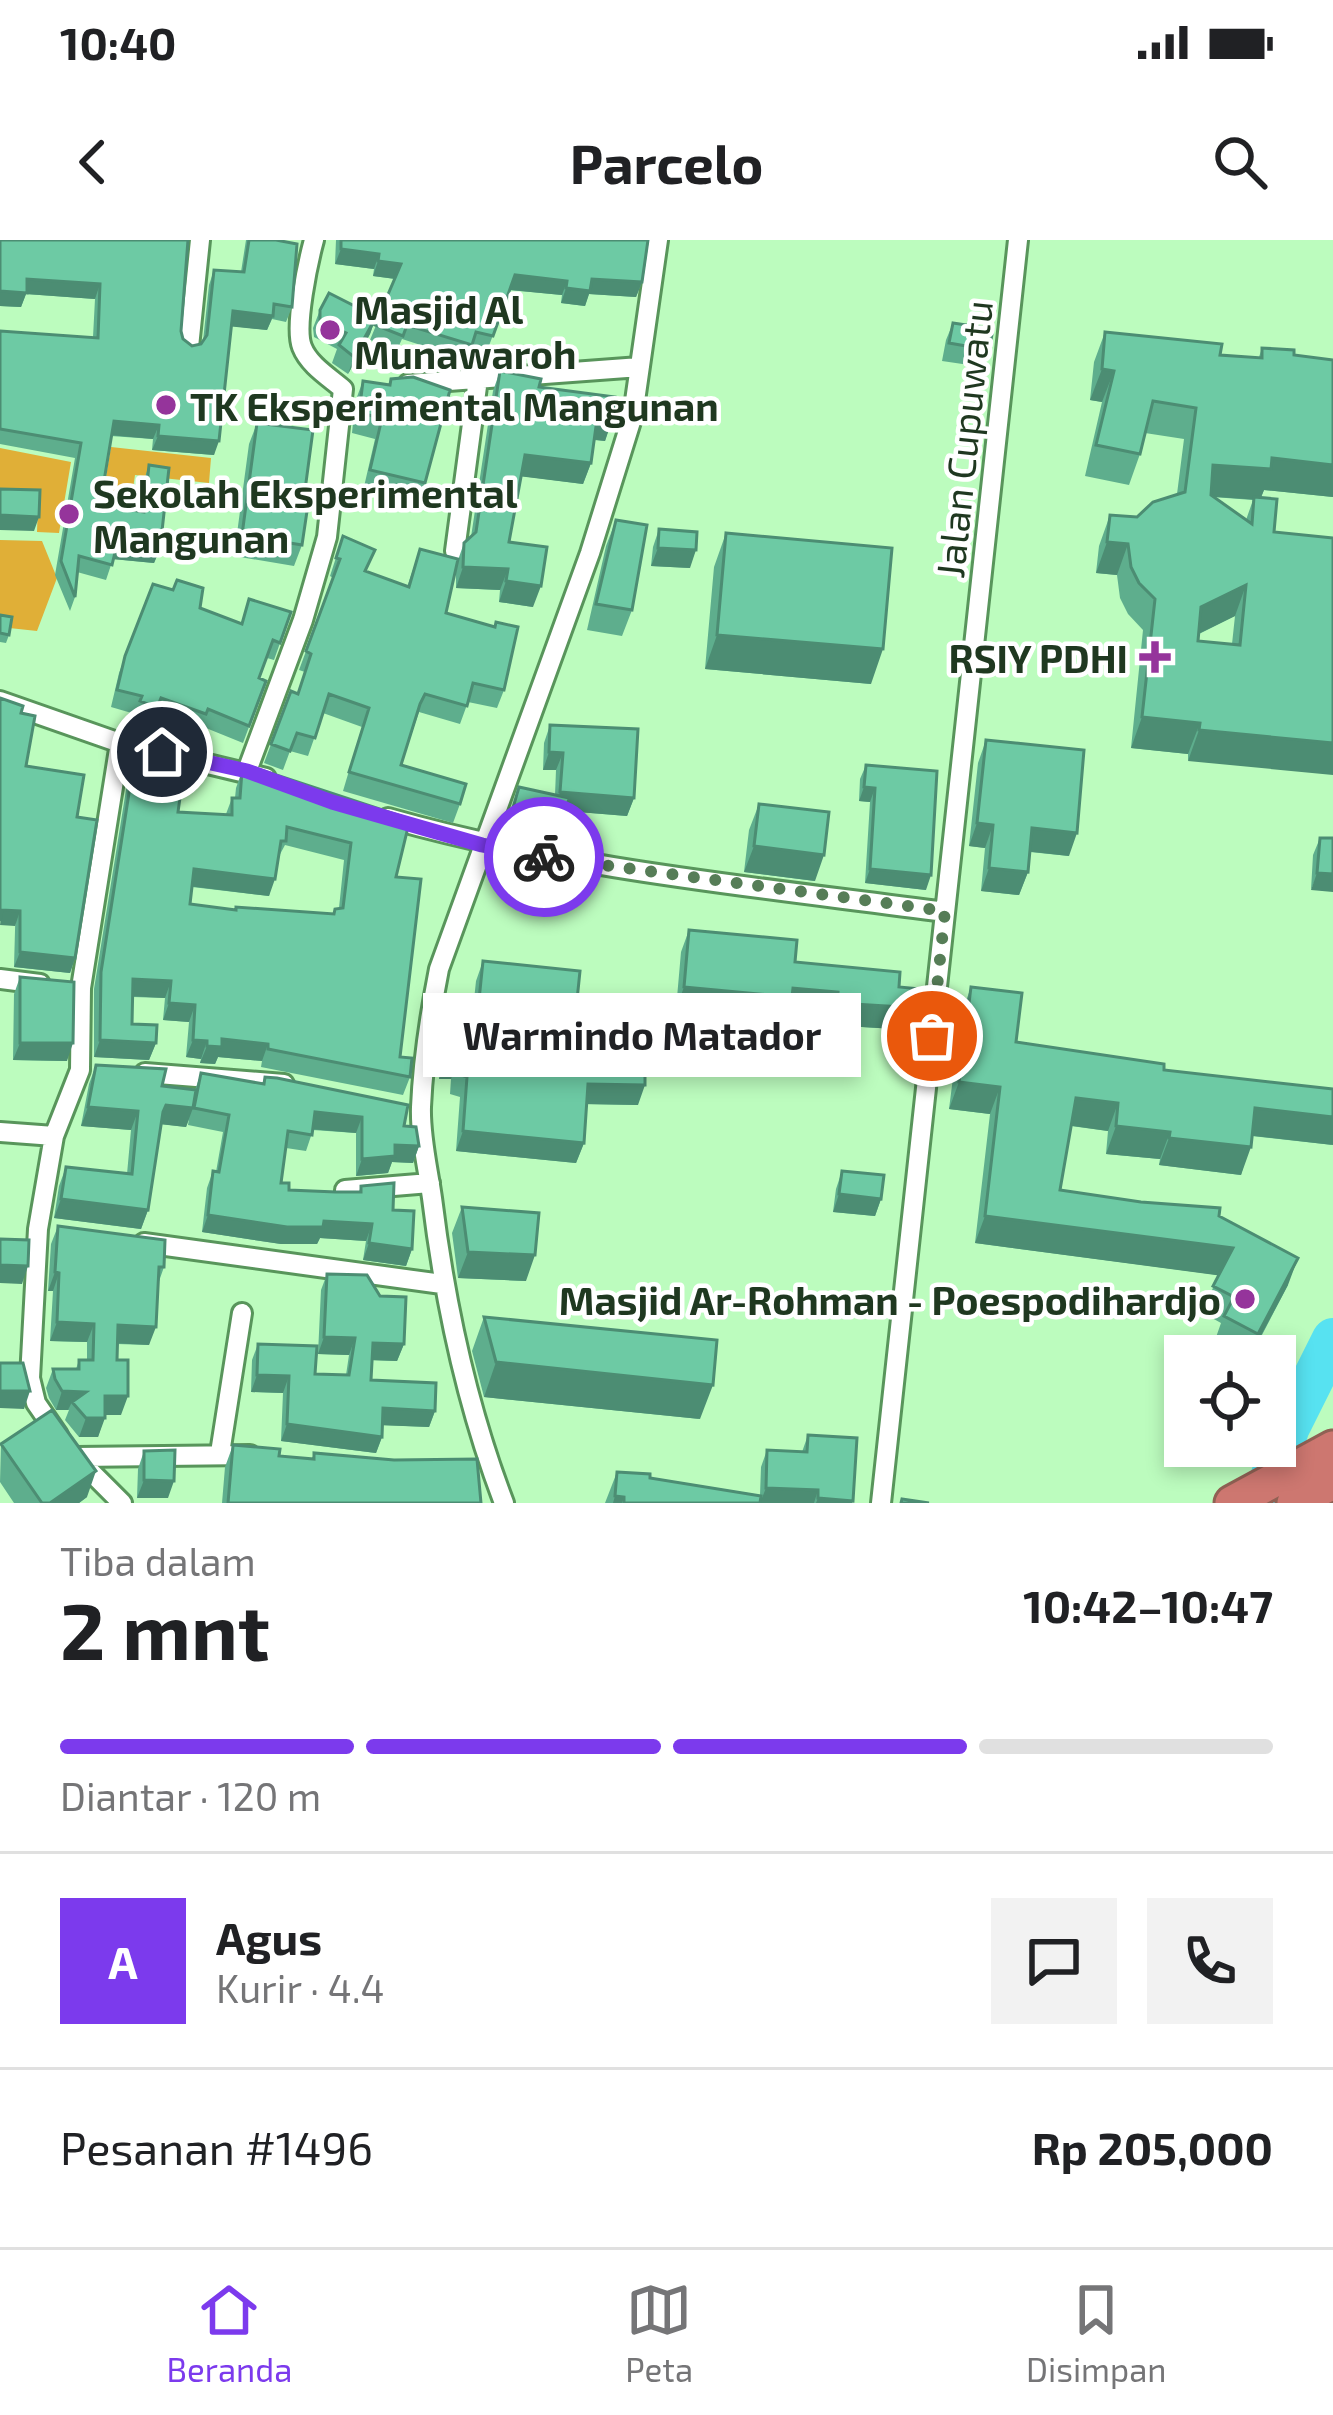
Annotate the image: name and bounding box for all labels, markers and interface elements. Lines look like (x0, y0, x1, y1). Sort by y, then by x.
text: 10:40 (60, 15, 176, 69)
icon: back (60, 129, 126, 195)
icon: search (1207, 129, 1273, 195)
text: Parcelo (570, 130, 763, 195)
place label: Masjid Al Munawaroh (354, 285, 576, 377)
street label: Jalan Cupuwatu (925, 298, 1001, 580)
marker: Masjid Al Munawaroh (317, 317, 343, 343)
place label: TK Eksperimental Mangunan (190, 382, 719, 429)
marker: TK Eksperimental Mangunan (153, 392, 179, 418)
place label: Sekolah Eksperimental Mangunan (93, 469, 518, 561)
marker: Sekolah Eksperimental Mangunan (56, 501, 82, 527)
place label: RSIY PDHI (949, 634, 1128, 681)
marker: RSIY PDHI (1139, 641, 1171, 673)
pin (111, 701, 213, 803)
icon: home (129, 719, 195, 785)
courier (484, 797, 604, 917)
icon: bike (511, 824, 577, 890)
pin (881, 985, 983, 1087)
callout: Warmindo Matador (422, 994, 860, 1078)
icon: bag (899, 1003, 965, 1069)
text: Warmindo Matador (463, 1011, 821, 1058)
place label: Masjid Ar-Rohman - Poespodihardjo (559, 1276, 1221, 1323)
marker: Masjid Ar-Rohman - Poespodihardjo (1232, 1286, 1258, 1312)
map controls (1164, 1335, 1296, 1467)
button: locate (1164, 1335, 1296, 1467)
text: Tiba dalam (60, 1537, 256, 1584)
text: 10:42–10:47 (1023, 1578, 1273, 1632)
text: 2 mnt (60, 1582, 270, 1676)
text: Diantar · 120 m (60, 1772, 321, 1819)
button: chat (991, 1898, 1117, 2024)
button: phone (1147, 1898, 1273, 2024)
text: Agus (216, 1910, 322, 1964)
text: A (108, 1934, 138, 1988)
text: Kurir · 4.4 (216, 1964, 384, 2011)
text: Pesanan #1496 (60, 2120, 373, 2174)
text: Rp 205,000 (1032, 2120, 1273, 2174)
tab: Beranda (167, 2277, 292, 2389)
tab: Peta (625, 2277, 693, 2389)
tab: Disimpan (1026, 2277, 1166, 2389)

